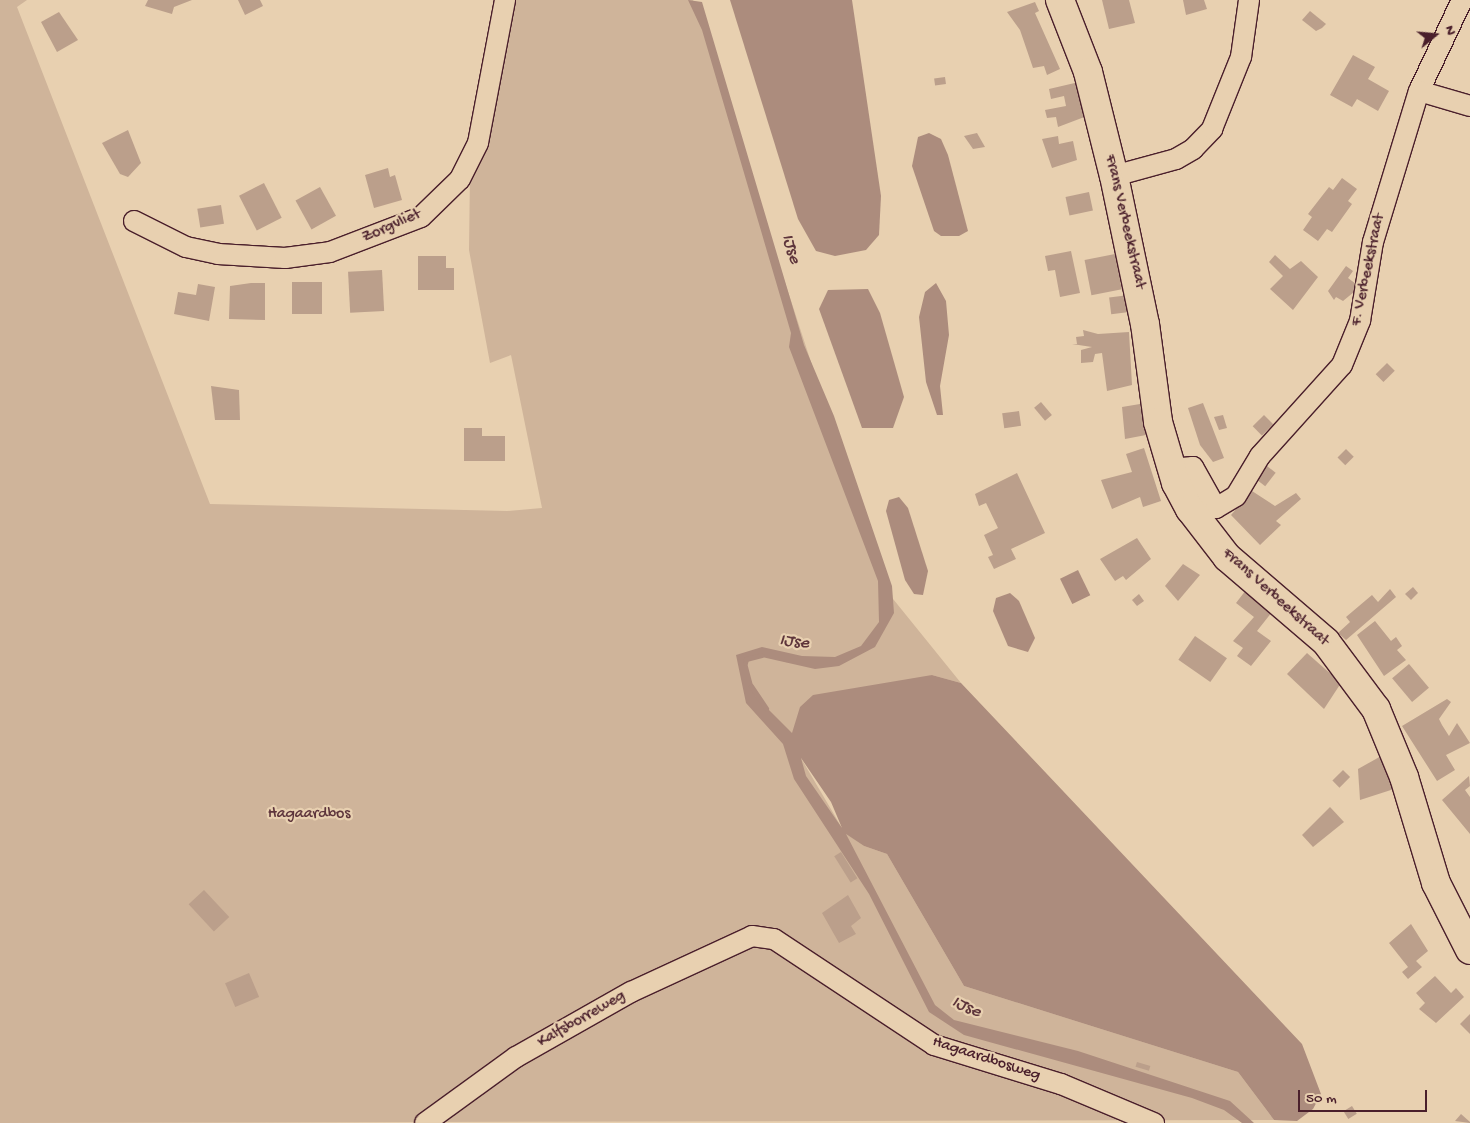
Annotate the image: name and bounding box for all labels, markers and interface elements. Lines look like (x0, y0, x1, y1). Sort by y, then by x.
north arrow (1410, 10, 1460, 60)
text: N (1440, 24, 1459, 37)
street label: Frans Verbeekstraat (1099, 153, 1149, 291)
street label: Zorgvliet (360, 206, 424, 248)
street label: F. Verbeekstraat (1348, 212, 1390, 328)
water label: IJse (775, 232, 805, 266)
street label: Frans Verbeekstraat (1218, 545, 1332, 651)
water label: IJse (778, 630, 810, 656)
park label: Hagaardbos (268, 805, 350, 825)
street label: Kalfsborreweg (535, 987, 629, 1053)
water label: IJse (948, 992, 984, 1024)
street label: Hagaardbosweg (930, 1034, 1042, 1086)
scale bar (1300, 1080, 1429, 1112)
text: 50 m (1306, 1090, 1337, 1108)

